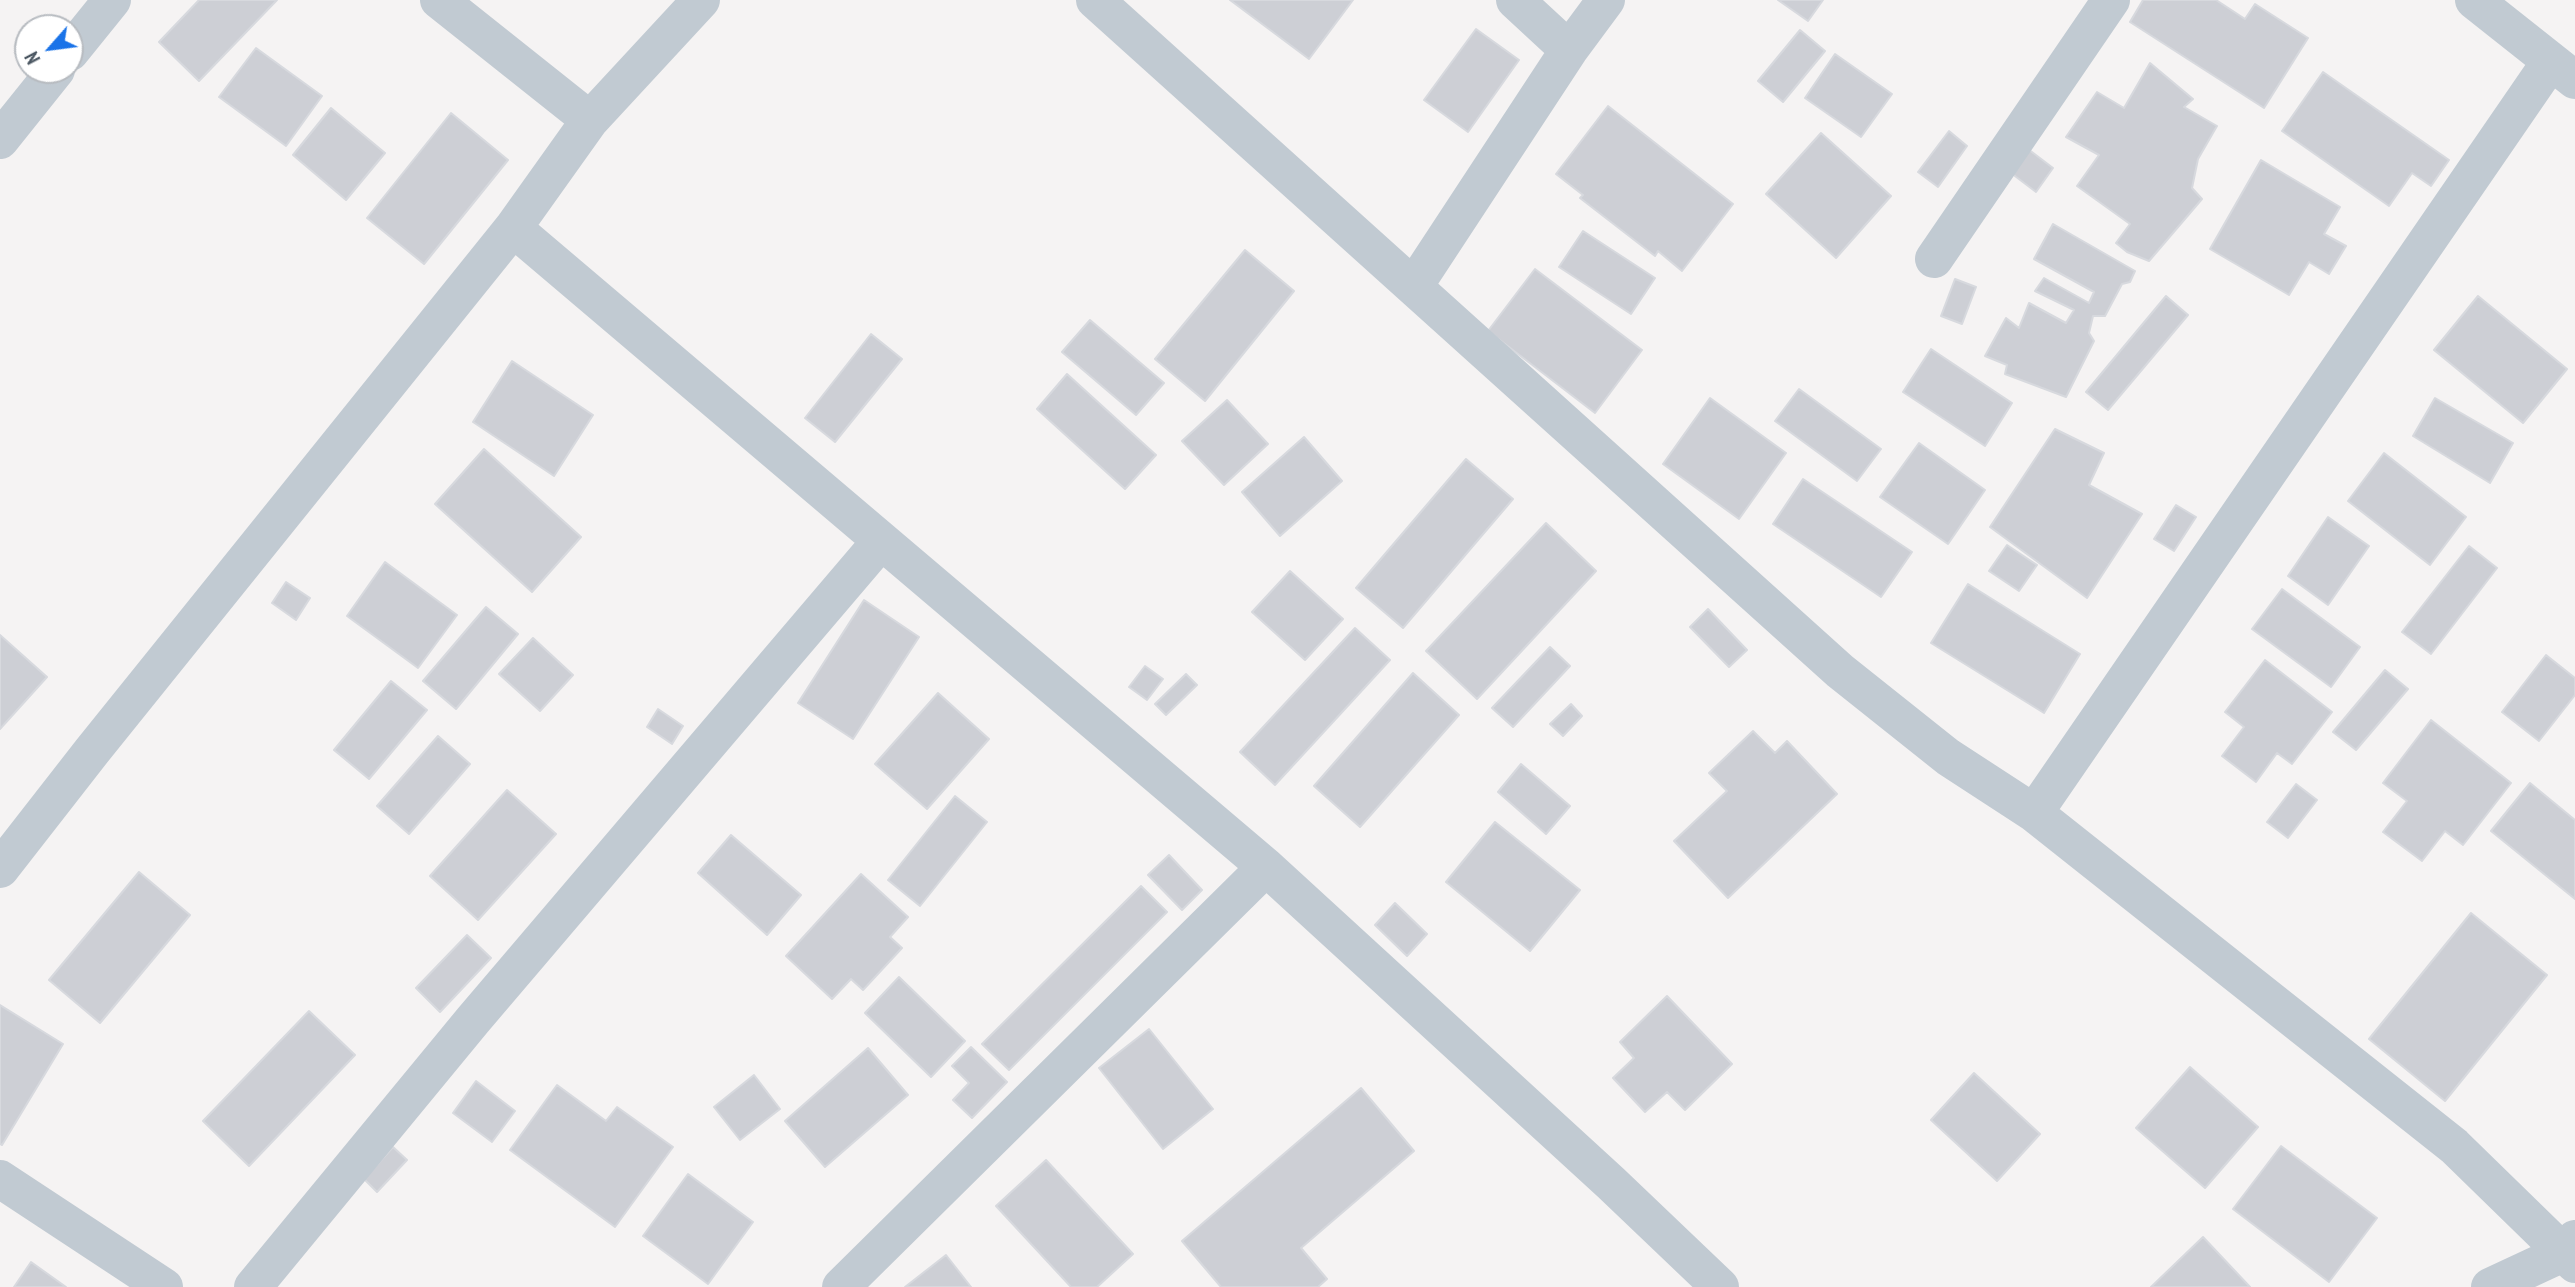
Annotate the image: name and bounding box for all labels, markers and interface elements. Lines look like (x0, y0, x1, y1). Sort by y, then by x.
north arrow (14, 14, 84, 84)
text: N (19, 48, 45, 68)

